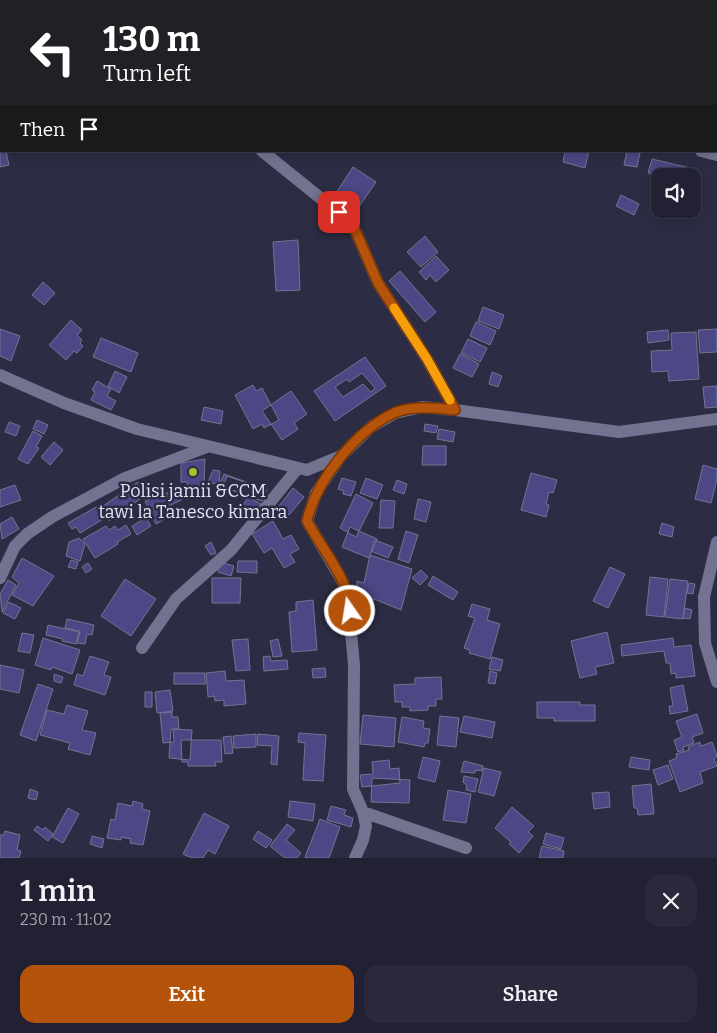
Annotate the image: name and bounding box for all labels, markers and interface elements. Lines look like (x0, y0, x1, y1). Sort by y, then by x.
text: 130 m (103, 18, 200, 60)
icon: left (20, 20, 85, 85)
text: Turn left (103, 60, 191, 87)
icon: arrive (75, 115, 103, 143)
text: Then (20, 118, 65, 141)
map controls (651, 168, 701, 218)
button: sound (651, 168, 701, 218)
pin (318, 191, 360, 233)
icon: arrive (325, 198, 353, 226)
marker: Polisi jamii &CCM tawi la Tanesco kimara (187, 466, 199, 478)
place label: Polisi jamii &CCM tawi la Tanesco kimara (99, 480, 288, 523)
position arrow (323, 584, 375, 636)
text: 1 min (20, 873, 95, 909)
button: close (645, 875, 697, 927)
text: 230 m · 11:02 (20, 910, 112, 929)
button: Exit (20, 965, 354, 1023)
button: Share (364, 965, 697, 1023)

